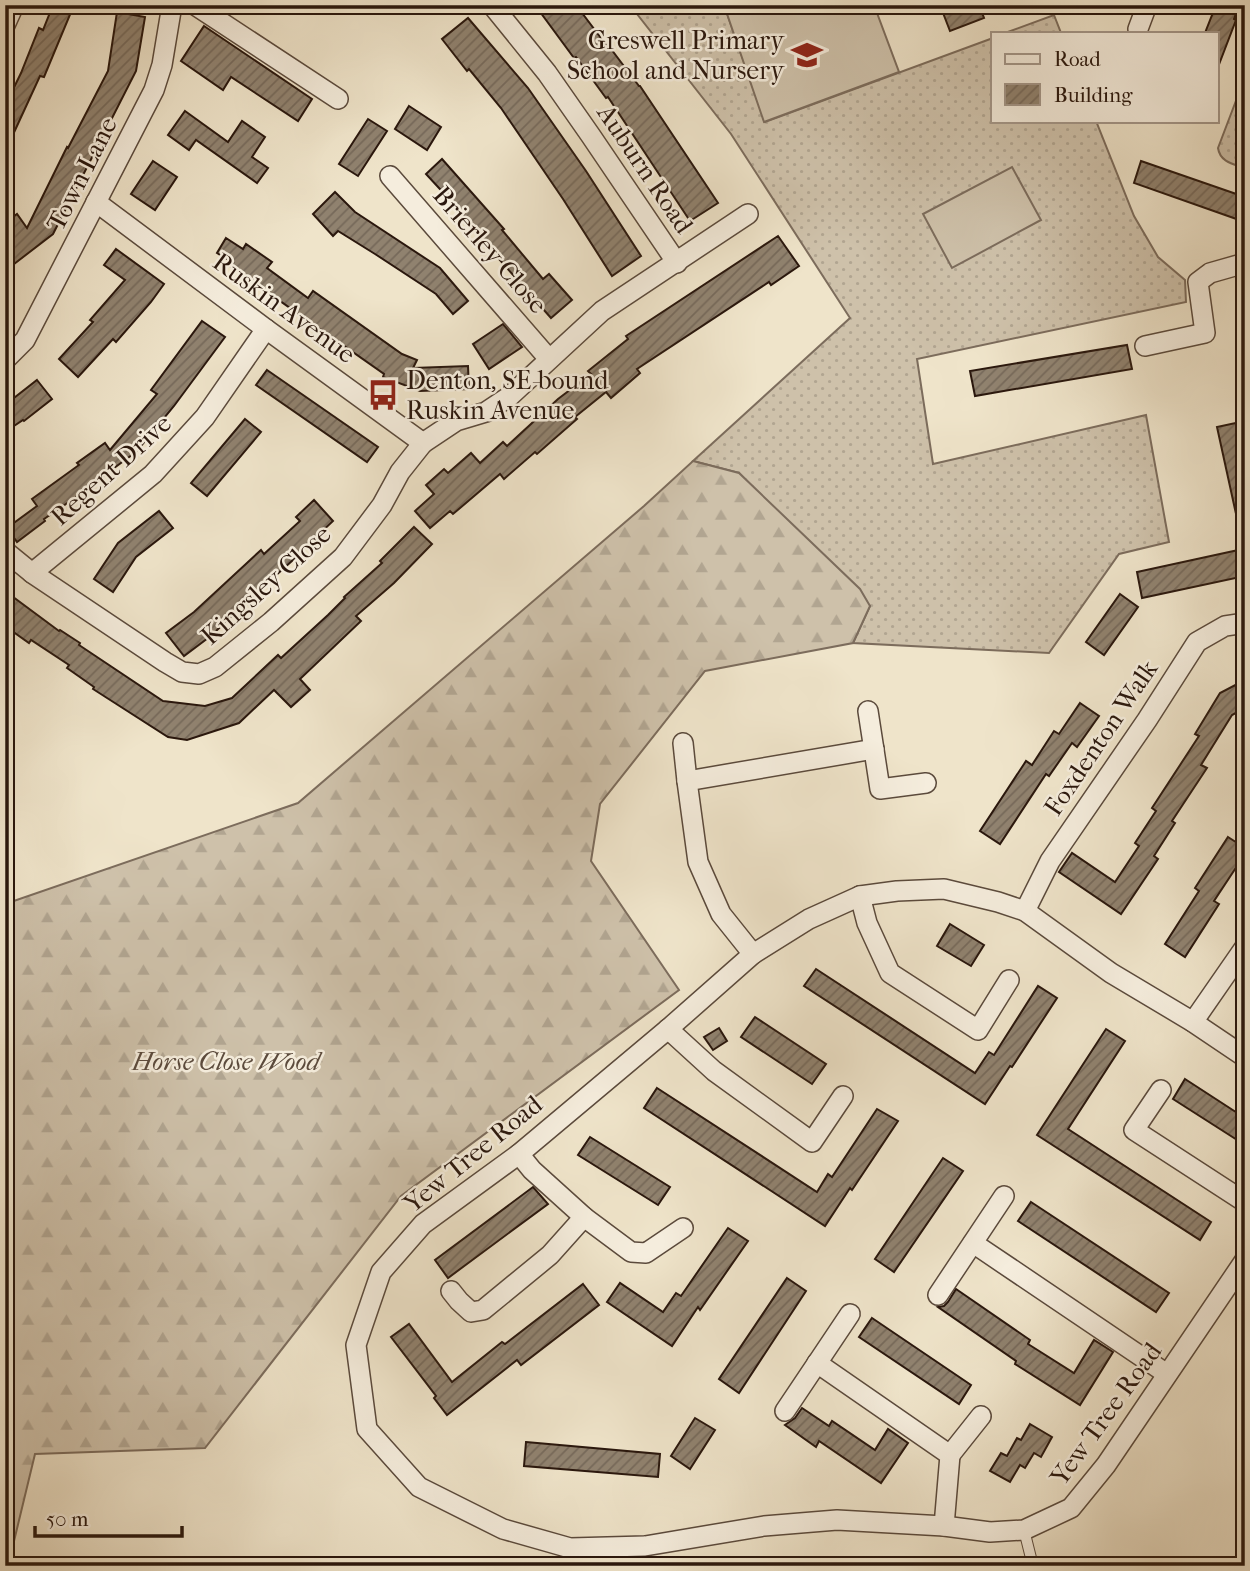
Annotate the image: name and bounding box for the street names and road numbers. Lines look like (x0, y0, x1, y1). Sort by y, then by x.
street label: Auburn Road (590, 98, 700, 240)
street label: Town Lane (40, 112, 124, 236)
street label: Brierley Close (426, 180, 554, 320)
street label: Ruskin Avenue (207, 246, 361, 370)
street label: Regent Drive (44, 408, 178, 532)
street label: Kingsley Close (195, 518, 337, 651)
street label: Foxdenton Walk (1038, 654, 1165, 822)
street label: Yew Tree Road (397, 1088, 549, 1220)
street label: Yew Tree Road (1043, 1336, 1169, 1492)

